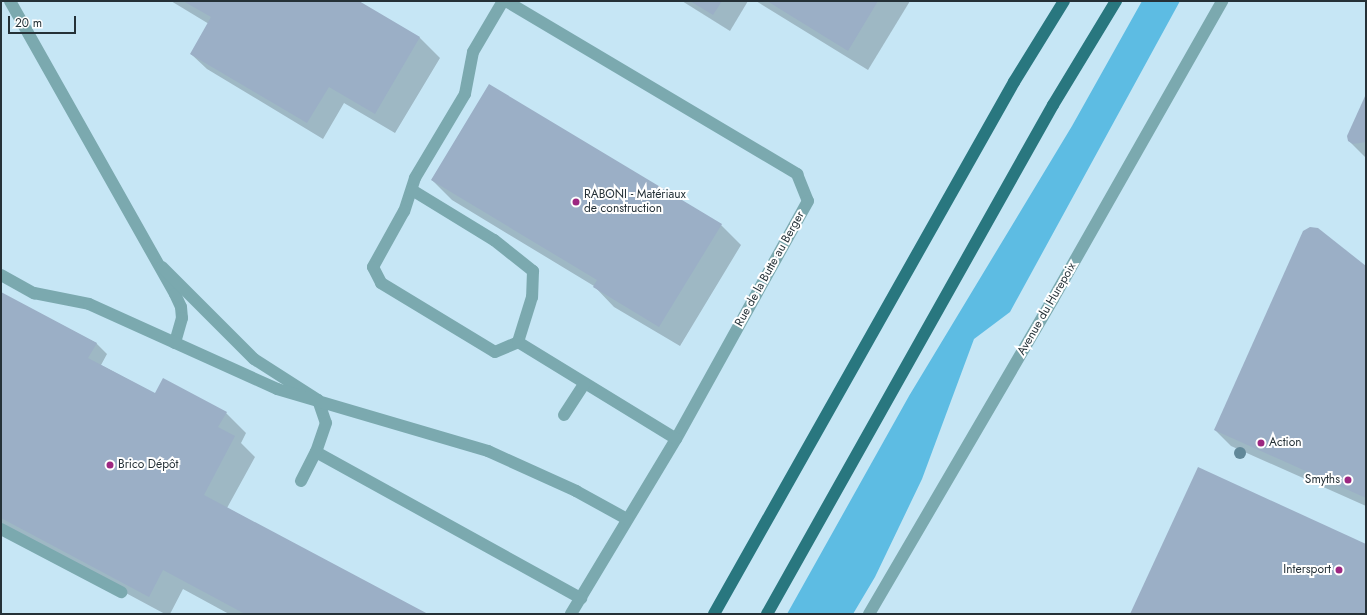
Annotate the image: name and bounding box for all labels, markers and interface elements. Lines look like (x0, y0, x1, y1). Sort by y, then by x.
scale bar (10, 8, 78, 34)
text: 20 m (15, 14, 42, 32)
place label: RABONI - Matériaux de construction (584, 188, 686, 216)
marker: RABONI - Matériaux de construction (571, 197, 581, 207)
street label: Rue de la Butte au Berger (732, 209, 808, 329)
street label: Avenue du Hurepoix (1015, 260, 1079, 358)
place label: Action (1269, 436, 1302, 450)
marker: Action (1256, 438, 1266, 448)
place label: Brico Dépôt (118, 458, 178, 472)
marker: Brico Dépôt (105, 460, 115, 470)
place label: Smyths (1305, 473, 1340, 487)
marker: Smyths (1343, 475, 1353, 485)
place label: Intersport (1283, 563, 1331, 577)
marker: Intersport (1334, 565, 1344, 575)

